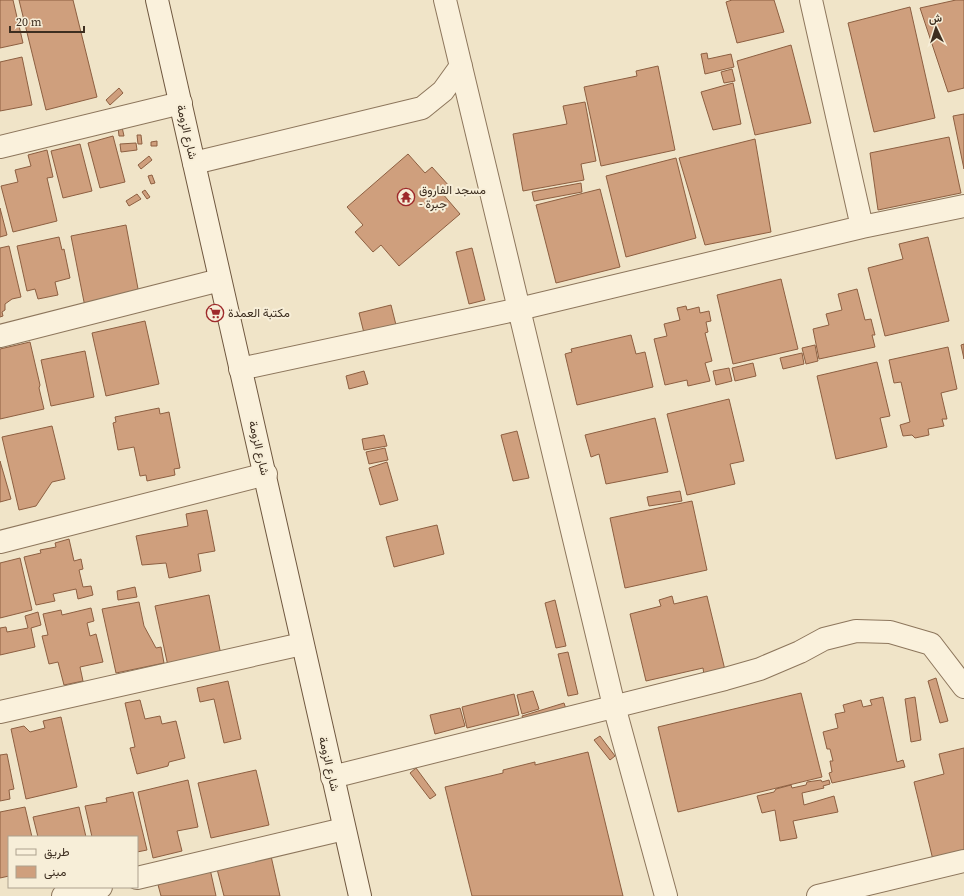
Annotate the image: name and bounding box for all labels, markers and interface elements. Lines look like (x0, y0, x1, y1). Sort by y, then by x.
scale bar (10, 8, 84, 34)
north arrow (916, 8, 956, 48)
text: ش (928, 11, 942, 26)
text: 20 m (16, 14, 42, 30)
street label: شارع الزومة (172, 103, 201, 161)
place label: مسجد الفاروق - جبرة (419, 182, 486, 212)
temple icon: مسجد الفاروق - جبرة (396, 187, 416, 207)
supermarket icon: مكتبة العمدة (205, 303, 225, 323)
place label: مكتبة العمدة (228, 305, 290, 321)
street label: شارع الزومة (244, 419, 273, 477)
street label: شارع الزومة (314, 735, 343, 793)
legend (8, 836, 138, 888)
text: طريق (44, 844, 70, 860)
text: مبنى (44, 864, 66, 880)

